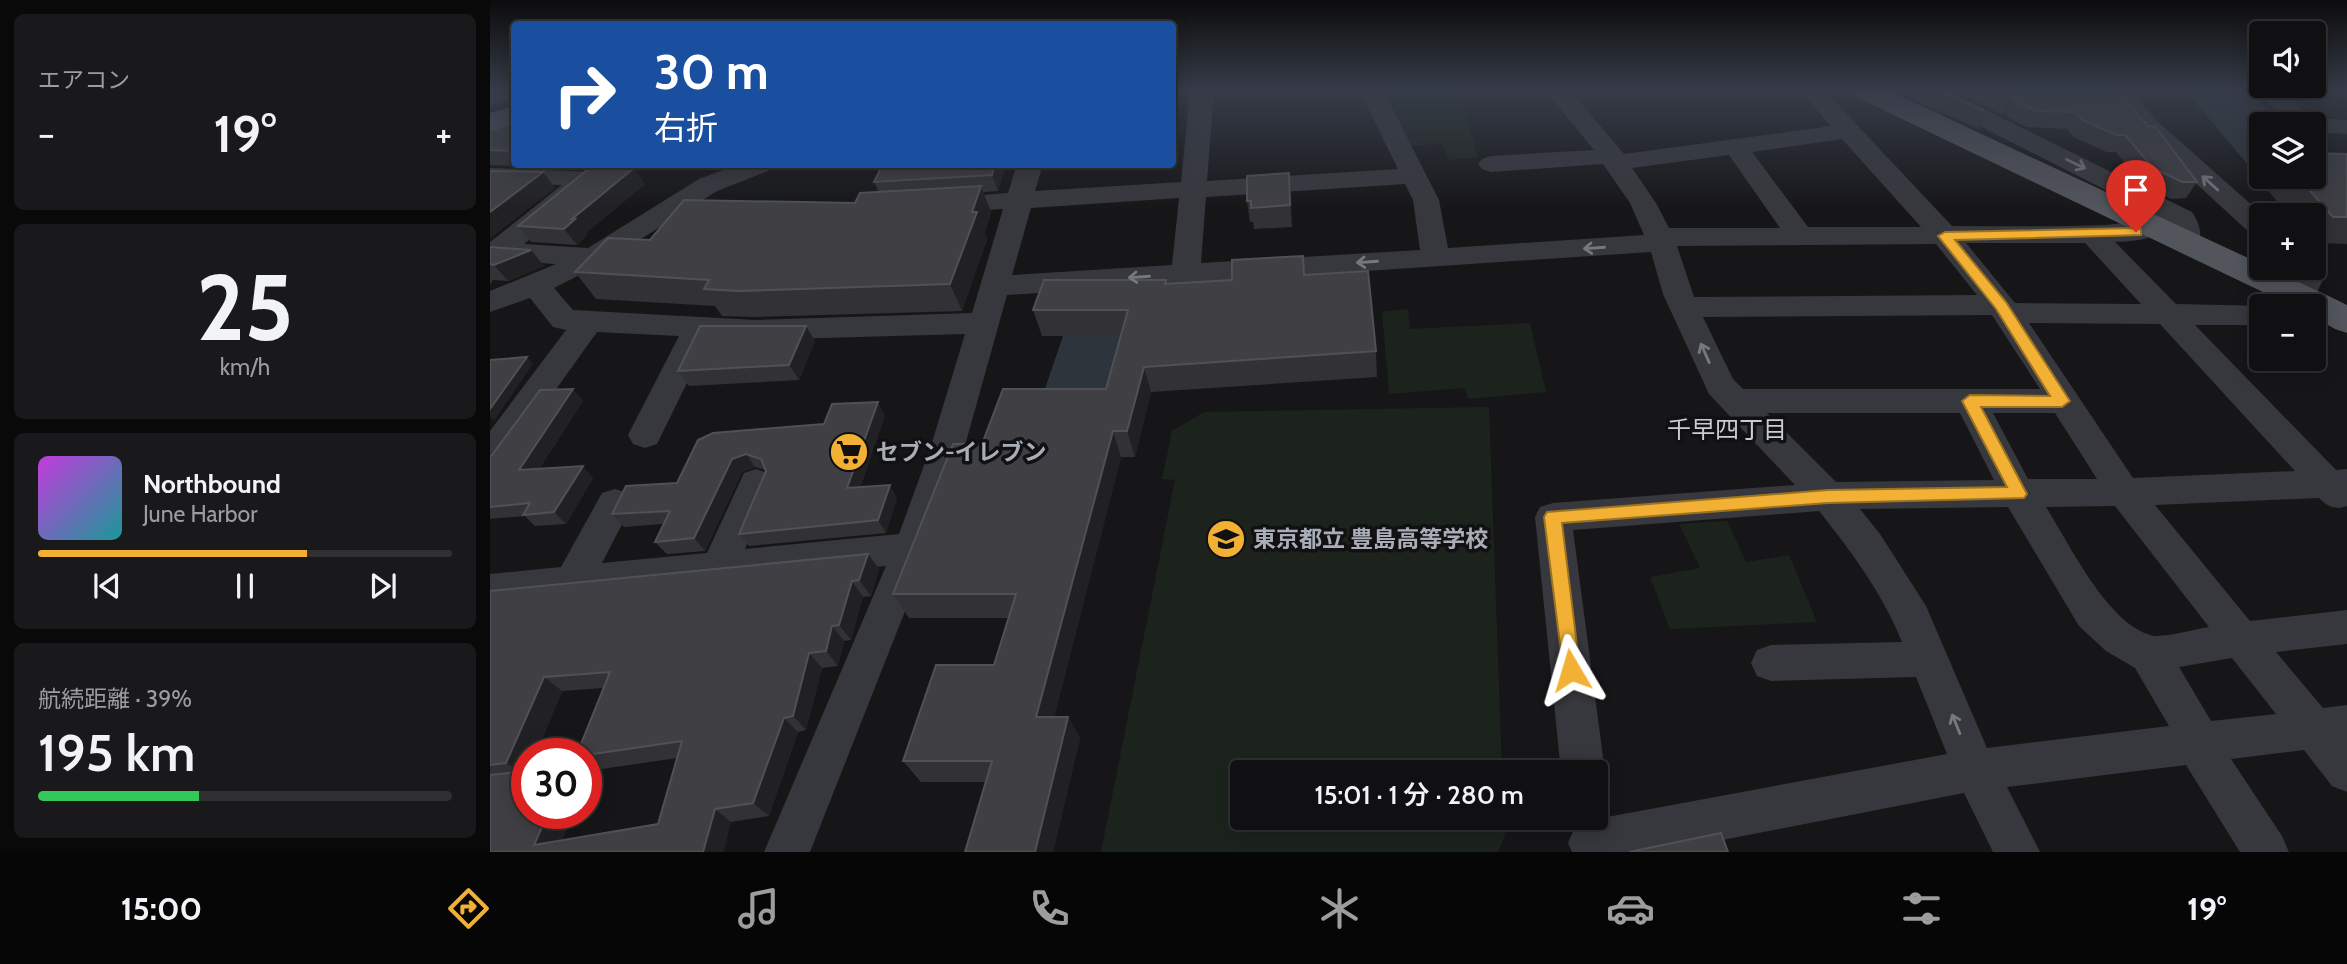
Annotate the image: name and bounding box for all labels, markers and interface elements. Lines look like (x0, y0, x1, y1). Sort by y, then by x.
map controls (2249, 21, 2326, 371)
button: sound (2249, 21, 2326, 98)
text: 30 m (654, 42, 769, 101)
icon: right (539, 49, 630, 140)
text: エアコン (38, 66, 130, 94)
text: 19° (214, 102, 276, 165)
text: 右折 (654, 108, 718, 147)
text: − (38, 110, 55, 157)
text: + (435, 110, 452, 157)
button: layers (2249, 112, 2326, 189)
one-way arrow (2065, 157, 2086, 171)
pin (2106, 160, 2166, 232)
icon: arrive (2117, 171, 2155, 209)
one-way arrow (2201, 175, 2219, 191)
button: + (2249, 203, 2326, 280)
one-way arrow (1583, 242, 1605, 255)
text: 25 (196, 252, 294, 363)
one-way arrow (1355, 256, 1378, 269)
one-way arrow (1129, 271, 1151, 284)
button: − (2249, 294, 2326, 371)
one-way arrow (1698, 343, 1711, 364)
text: km/h (220, 353, 270, 381)
district label: 千早四丁目 (1667, 415, 1787, 444)
supermarket icon: セブン-イレブン (828, 431, 870, 473)
place label: セブン-イレブン (876, 438, 1047, 466)
text: Northbound (143, 468, 281, 500)
text: June Harbor (143, 500, 257, 528)
school or university icon: 東京都立 豊島高等学校 (1205, 518, 1247, 560)
place label: 東京都立 豊島高等学校 (1253, 525, 1488, 553)
icon: previous (88, 567, 126, 605)
icon: pause (226, 567, 264, 605)
icon: next (364, 567, 402, 605)
position arrow (1534, 633, 1608, 707)
text: 航続距離 · 39% (38, 685, 192, 713)
one-way arrow (1949, 714, 1962, 735)
text: 195 km (38, 721, 195, 784)
speed limit sign: 30 (511, 738, 602, 829)
text: 15:01 · 1 分 · 280 m (1314, 779, 1524, 811)
icon: directions (444, 884, 493, 933)
icon: music (734, 884, 783, 933)
icon: phone (1025, 884, 1074, 933)
icon: climate (1315, 884, 1364, 933)
icon: car (1606, 884, 1655, 933)
icon: filters (1897, 884, 1946, 933)
text: 15:00 (121, 889, 202, 928)
text: 19° (2187, 889, 2226, 928)

